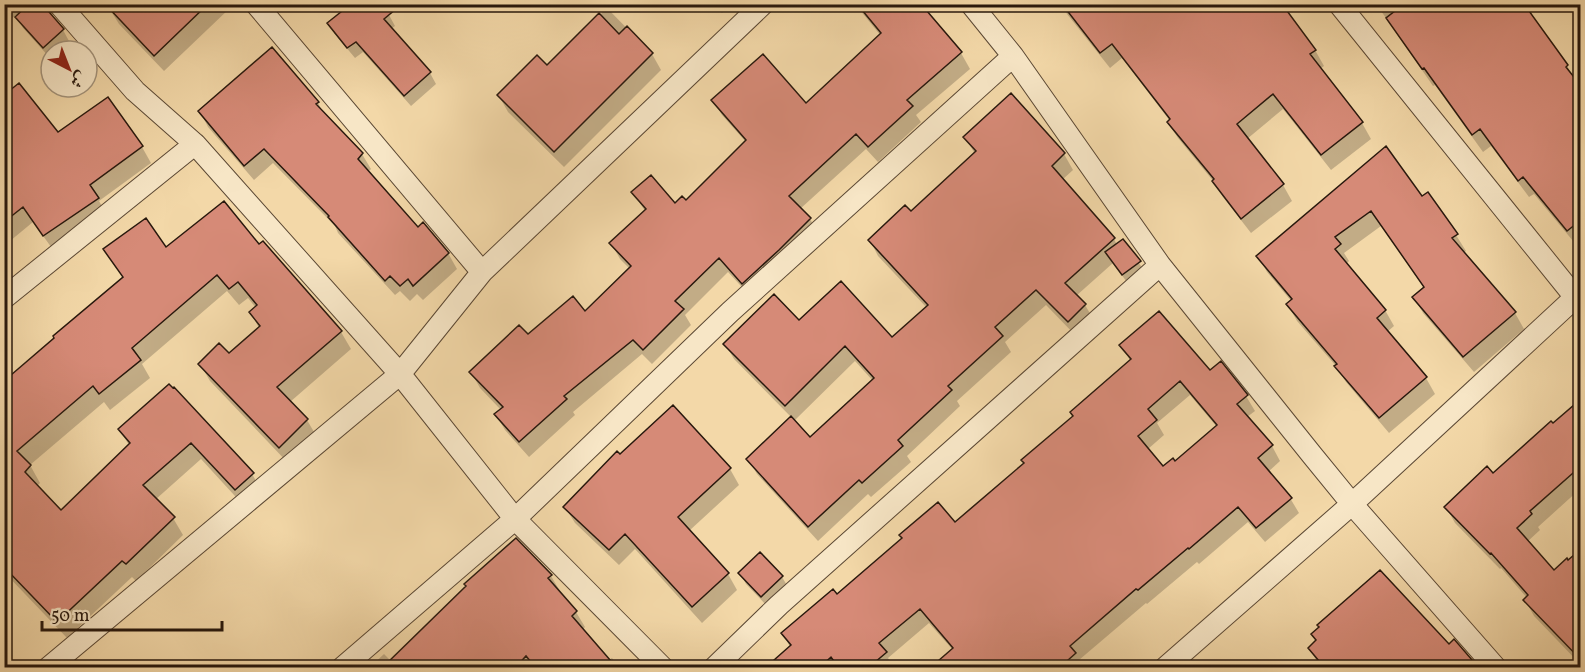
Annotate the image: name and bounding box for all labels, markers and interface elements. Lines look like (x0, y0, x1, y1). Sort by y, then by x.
north arrow (39, 39, 99, 99)
text: ش (64, 65, 91, 92)
scale bar (42, 594, 222, 632)
text: 50 m (51, 604, 90, 629)

